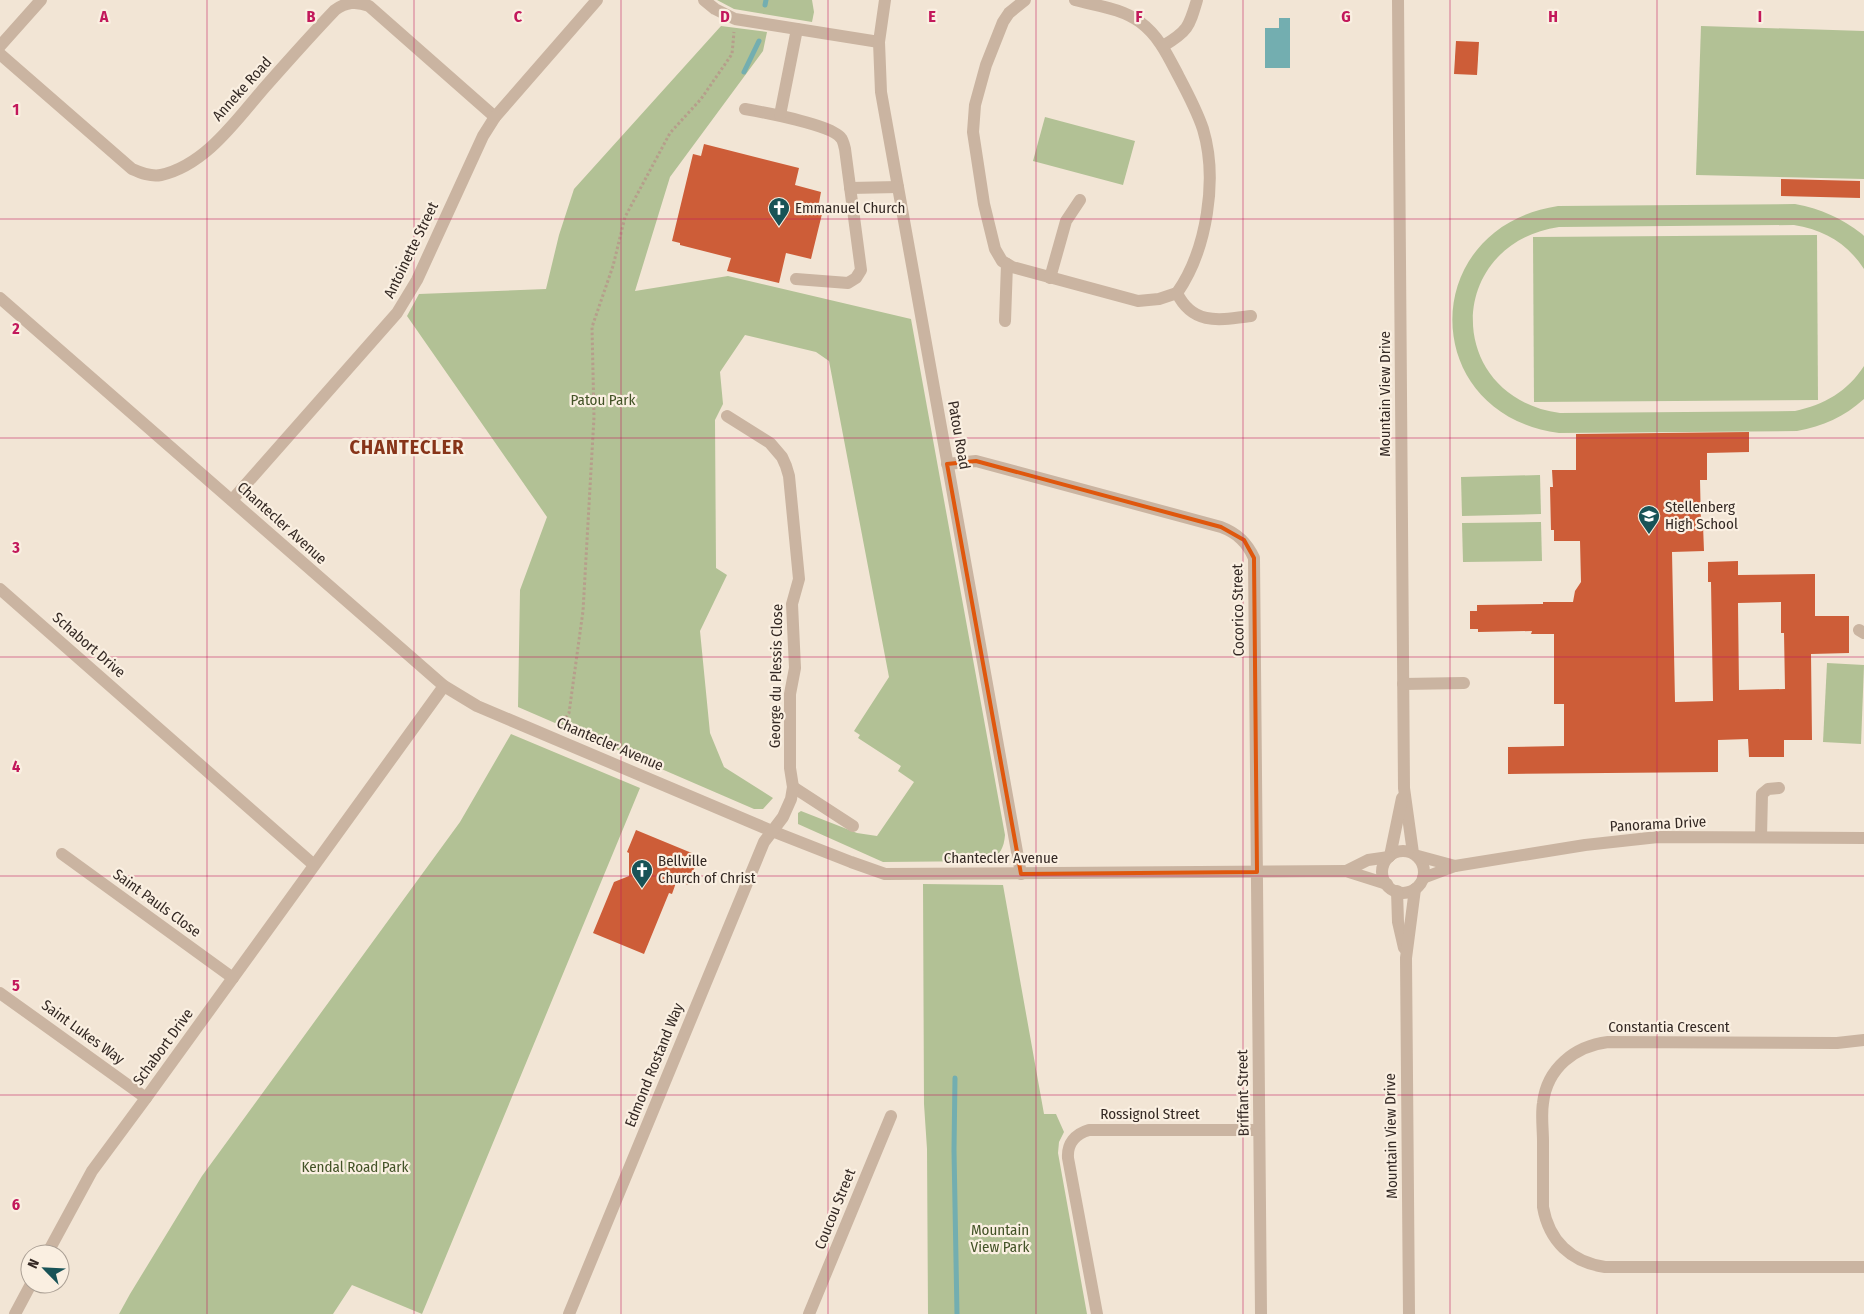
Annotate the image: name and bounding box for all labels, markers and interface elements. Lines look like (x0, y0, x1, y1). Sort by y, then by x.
text: A (99, 7, 109, 26)
text: B (307, 7, 316, 26)
text: C (514, 7, 523, 26)
text: D (720, 7, 730, 26)
text: E (928, 7, 936, 26)
text: F (1135, 7, 1143, 26)
text: G (1341, 7, 1351, 26)
text: H (1548, 7, 1558, 26)
text: I (1758, 7, 1762, 26)
street label: Anneke Road (209, 53, 275, 125)
text: 1 (13, 100, 19, 119)
church icon: Emmanuel Church (767, 196, 791, 227)
street label: Antoinette Street (380, 199, 442, 301)
place label: Emmanuel Church (795, 199, 905, 217)
text: 2 (11, 319, 20, 338)
street label: Mountain View Drive (1376, 331, 1394, 457)
park label: Patou Park (571, 391, 636, 409)
street label: Patou Road (944, 399, 974, 471)
district label: CHANTECLER (350, 435, 464, 459)
street label: Chantecler Avenue (234, 478, 330, 568)
place label: Stellenberg High School (1665, 498, 1738, 533)
school or university icon: Stellenberg High School (1637, 504, 1661, 535)
text: 3 (11, 538, 20, 557)
street label: Cocorico Street (1228, 563, 1248, 656)
street label: George du Plessis Close (766, 604, 786, 748)
street label: Schabort Drive (49, 609, 129, 681)
street label: Chantecler Avenue (554, 713, 666, 775)
text: 4 (12, 757, 20, 776)
street label: Panorama Drive (1609, 812, 1707, 836)
street label: Chantecler Avenue (944, 849, 1058, 867)
place label: Bellville Church of Christ (658, 852, 756, 887)
church icon: Bellville Church of Christ (630, 858, 654, 889)
street label: Saint Pauls Close (110, 865, 204, 941)
text: 5 (12, 976, 20, 995)
street label: Saint Lukes Way (38, 996, 128, 1068)
street label: Edmond Rostand Way (621, 1000, 687, 1130)
street label: Schabort Drive (129, 1005, 197, 1089)
street label: Constantia Crescent (1608, 1018, 1730, 1036)
street label: Briffant Street (1233, 1049, 1253, 1136)
street label: Mountain View Drive (1381, 1073, 1401, 1199)
street label: Rossignol Street (1100, 1105, 1200, 1123)
park label: Kendal Road Park (301, 1158, 409, 1176)
street label: Coucou Street (811, 1166, 859, 1252)
text: 6 (12, 1195, 20, 1214)
park label: Mountain View Park (971, 1221, 1029, 1256)
north arrow (20, 1244, 70, 1294)
text: N (24, 1257, 43, 1271)

